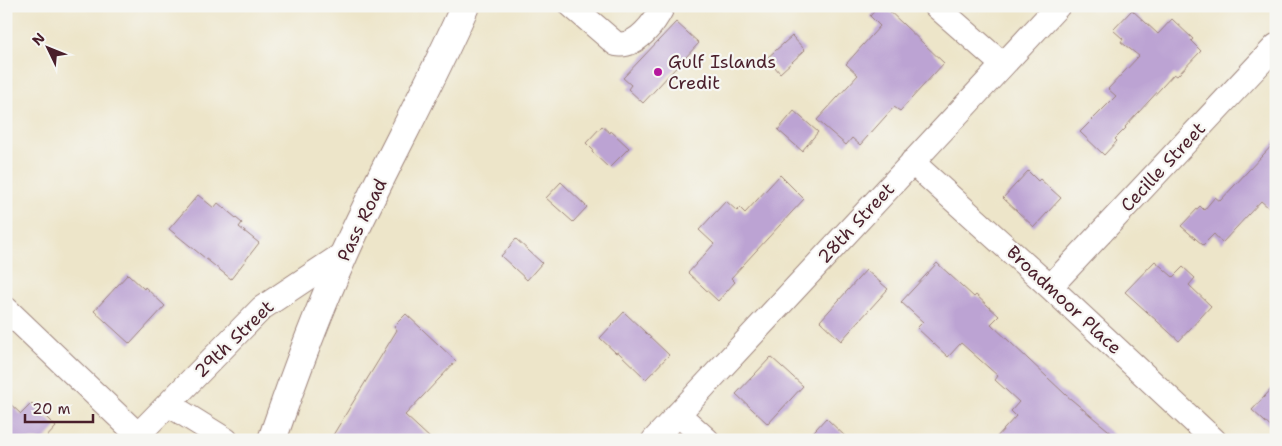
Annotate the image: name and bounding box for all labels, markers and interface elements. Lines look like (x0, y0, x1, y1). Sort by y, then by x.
north arrow (22, 22, 72, 72)
text: N (28, 29, 49, 49)
place label: Gulf Islands Credit (668, 50, 776, 95)
marker: Gulf Islands Credit (652, 66, 664, 78)
street label: Cecille Street (1115, 117, 1211, 217)
street label: Pass Road (332, 175, 392, 265)
street label: 28th Street (812, 177, 900, 269)
street label: Broadmoor Place (1001, 240, 1127, 360)
street label: 29th Street (189, 295, 279, 383)
scale bar (25, 391, 92, 423)
text: 20 m (32, 399, 71, 419)

